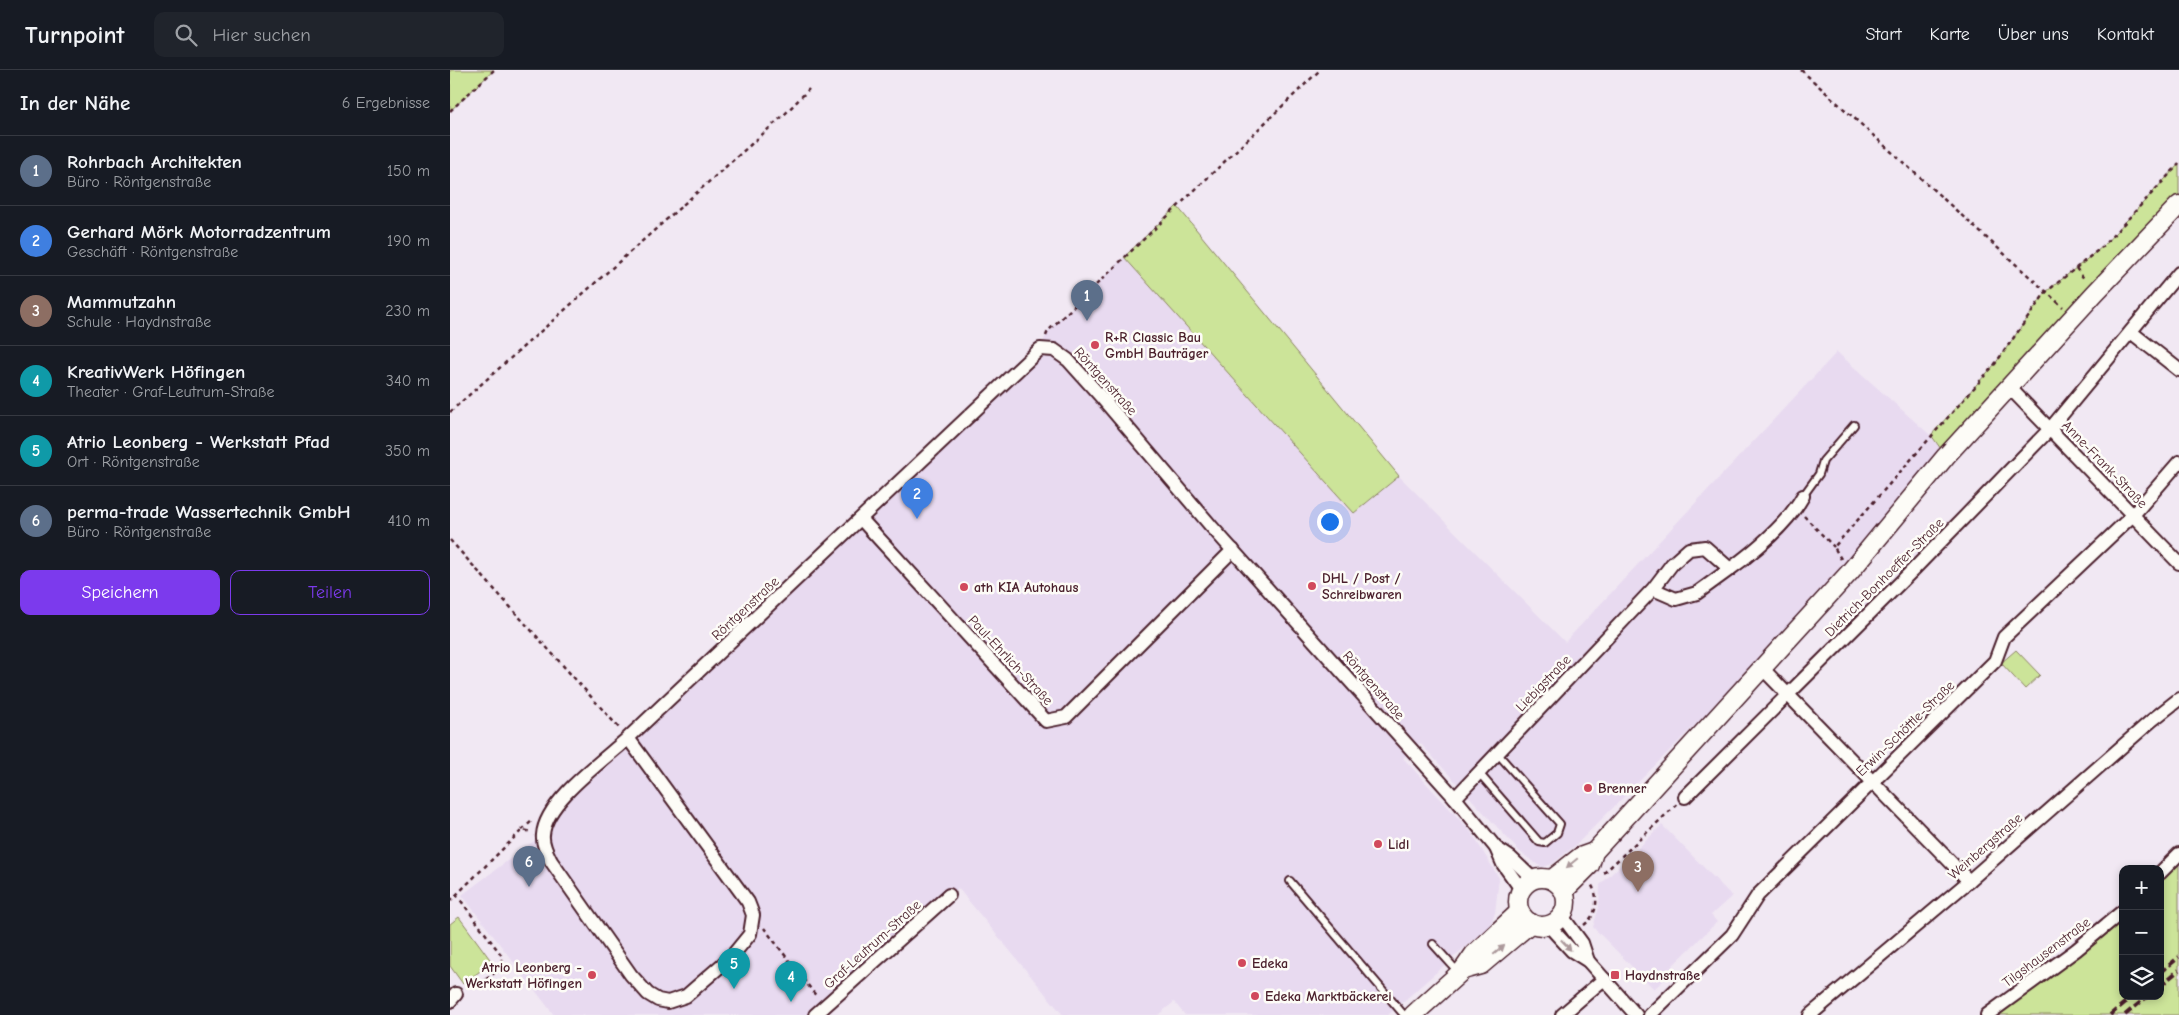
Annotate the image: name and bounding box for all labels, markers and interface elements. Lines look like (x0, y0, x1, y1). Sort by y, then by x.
search box (154, 12, 504, 57)
text: Turnpoint (25, 21, 124, 49)
icon: search (172, 21, 200, 49)
text: Hier suchen (212, 24, 311, 46)
text: Start (1865, 24, 1902, 45)
text: Karte (1930, 24, 1970, 45)
text: Über uns (1998, 24, 2069, 45)
text: Kontakt (2097, 24, 2154, 45)
text: In der Nähe (20, 91, 130, 115)
text: 6 Ergebnisse (342, 94, 430, 112)
text: Rohrbach Architekten (67, 151, 242, 173)
text: 1 (33, 162, 39, 180)
text: 150 m (387, 162, 430, 180)
text: Büro · Röntgenstraße (67, 173, 211, 191)
text: Gerhard Mörk Motorradzentrum (67, 221, 331, 243)
text: 2 (32, 232, 40, 250)
text: 190 m (387, 232, 430, 250)
text: Geschäft · Röntgenstraße (67, 243, 238, 261)
pin: 1 (1071, 280, 1103, 321)
text: Mammutzahn (67, 291, 176, 313)
text: 3 (32, 302, 40, 320)
text: 230 m (385, 302, 430, 320)
text: Schule · Haydnstraße (67, 313, 211, 331)
place label: R+R Classic Bau GmbH Bauträger (1105, 329, 1209, 362)
marker: R+R Classic Bau GmbH Bauträger (1089, 339, 1101, 351)
street label: Röntgenstraße (1071, 344, 1141, 419)
text: KreativWerk Höfingen (67, 361, 245, 383)
text: 4 (32, 372, 40, 390)
text: 340 m (386, 372, 430, 390)
text: Theater · Graf-Leutrum-Straße (67, 383, 275, 401)
street label: Anne-Frank-Straße (2058, 417, 2151, 512)
text: Atrio Leonberg - Werkstatt Pfad (67, 431, 330, 453)
text: 5 (32, 442, 40, 460)
text: 350 m (385, 442, 430, 460)
text: Ort · Röntgenstraße (67, 453, 200, 471)
pin: 2 (901, 478, 933, 519)
text: perma-trade Wassertechnik GmbH (67, 501, 350, 523)
your location (1317, 509, 1343, 535)
text: 6 (32, 512, 40, 530)
text: 410 m (388, 512, 430, 530)
street label: Dietrich-Bonhoeffer-Straße (1821, 514, 1947, 640)
text: Büro · Röntgenstraße (67, 523, 211, 541)
button: Speichern (20, 570, 220, 615)
button: Teilen (230, 570, 430, 615)
place label: DHL / Post / Schreibwaren (1322, 570, 1402, 603)
street label: Röntgenstraße (708, 573, 783, 644)
place label: ath KIA Autohaus (974, 579, 1079, 596)
marker: DHL / Post / Schreibwaren (1306, 580, 1318, 592)
marker: ath KIA Autohaus (958, 581, 970, 593)
street label: Paul-Ehrlich-Straße (965, 612, 1057, 709)
street label: Röntgenstraße (1339, 647, 1408, 723)
street label: Liebigstraße (1512, 652, 1574, 715)
street label: Erwin-Schöttle-Straße (1852, 677, 1958, 780)
place label: Brenner (1598, 780, 1647, 797)
marker: Brenner (1582, 782, 1594, 794)
street label: Weinbergstraße (1945, 809, 2026, 883)
place label: Lidl (1388, 836, 1409, 853)
marker: Lidl (1372, 838, 1384, 850)
pin: 6 (513, 846, 545, 887)
pin: 3 (1622, 851, 1654, 892)
one-way arrow (1565, 858, 1578, 869)
map controls (2119, 865, 2164, 1000)
button: + (2119, 865, 2164, 910)
street label: Graf-Leutrum-Straße (820, 896, 924, 992)
button: − (2119, 910, 2164, 955)
street label: Tilgshausenstraße (1999, 914, 2094, 991)
one-way arrow (1561, 939, 1572, 952)
one-way arrow (1492, 944, 1504, 956)
pin: 5 (718, 948, 750, 989)
place label: Edeka (1252, 955, 1288, 972)
button: layers (2119, 955, 2164, 1000)
marker: Edeka (1236, 957, 1248, 969)
place label: Atrio Leonberg - Werkstatt Höfingen (465, 959, 582, 992)
pin: 4 (775, 961, 807, 1002)
place label: Haydnstraße (1625, 967, 1700, 984)
marker: Atrio Leonberg - Werkstatt Höfingen (586, 969, 598, 981)
marker: Haydnstraße (1609, 969, 1621, 981)
place label: Edeka Marktbäckerei (1265, 988, 1392, 1005)
marker: Edeka Marktbäckerei (1249, 990, 1261, 1002)

